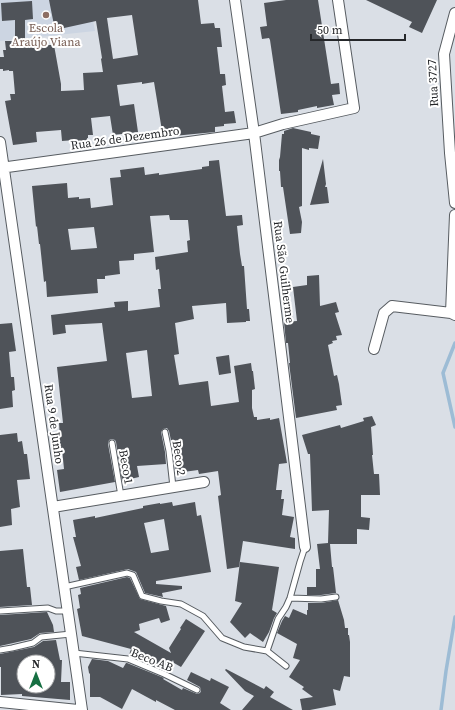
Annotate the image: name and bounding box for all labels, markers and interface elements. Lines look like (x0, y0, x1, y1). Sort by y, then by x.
marker: Escola Araújo Viana (41, 10, 51, 20)
scale bar (311, 16, 405, 42)
place label: Escola Araújo Viana (11, 20, 81, 50)
text: 50 m (317, 22, 343, 38)
street label: Rua 3727 (424, 59, 442, 107)
street label: Rua 26 de Dezembro (70, 122, 181, 154)
street label: Rua São Guilherme (270, 220, 298, 324)
street label: Rua 9 de Junho (40, 383, 68, 465)
street label: Beco 2 (169, 440, 189, 476)
street label: Beco 1 (115, 448, 137, 486)
street label: Beco AB (128, 644, 176, 676)
north arrow (16, 654, 56, 694)
text: N (32, 657, 40, 672)

